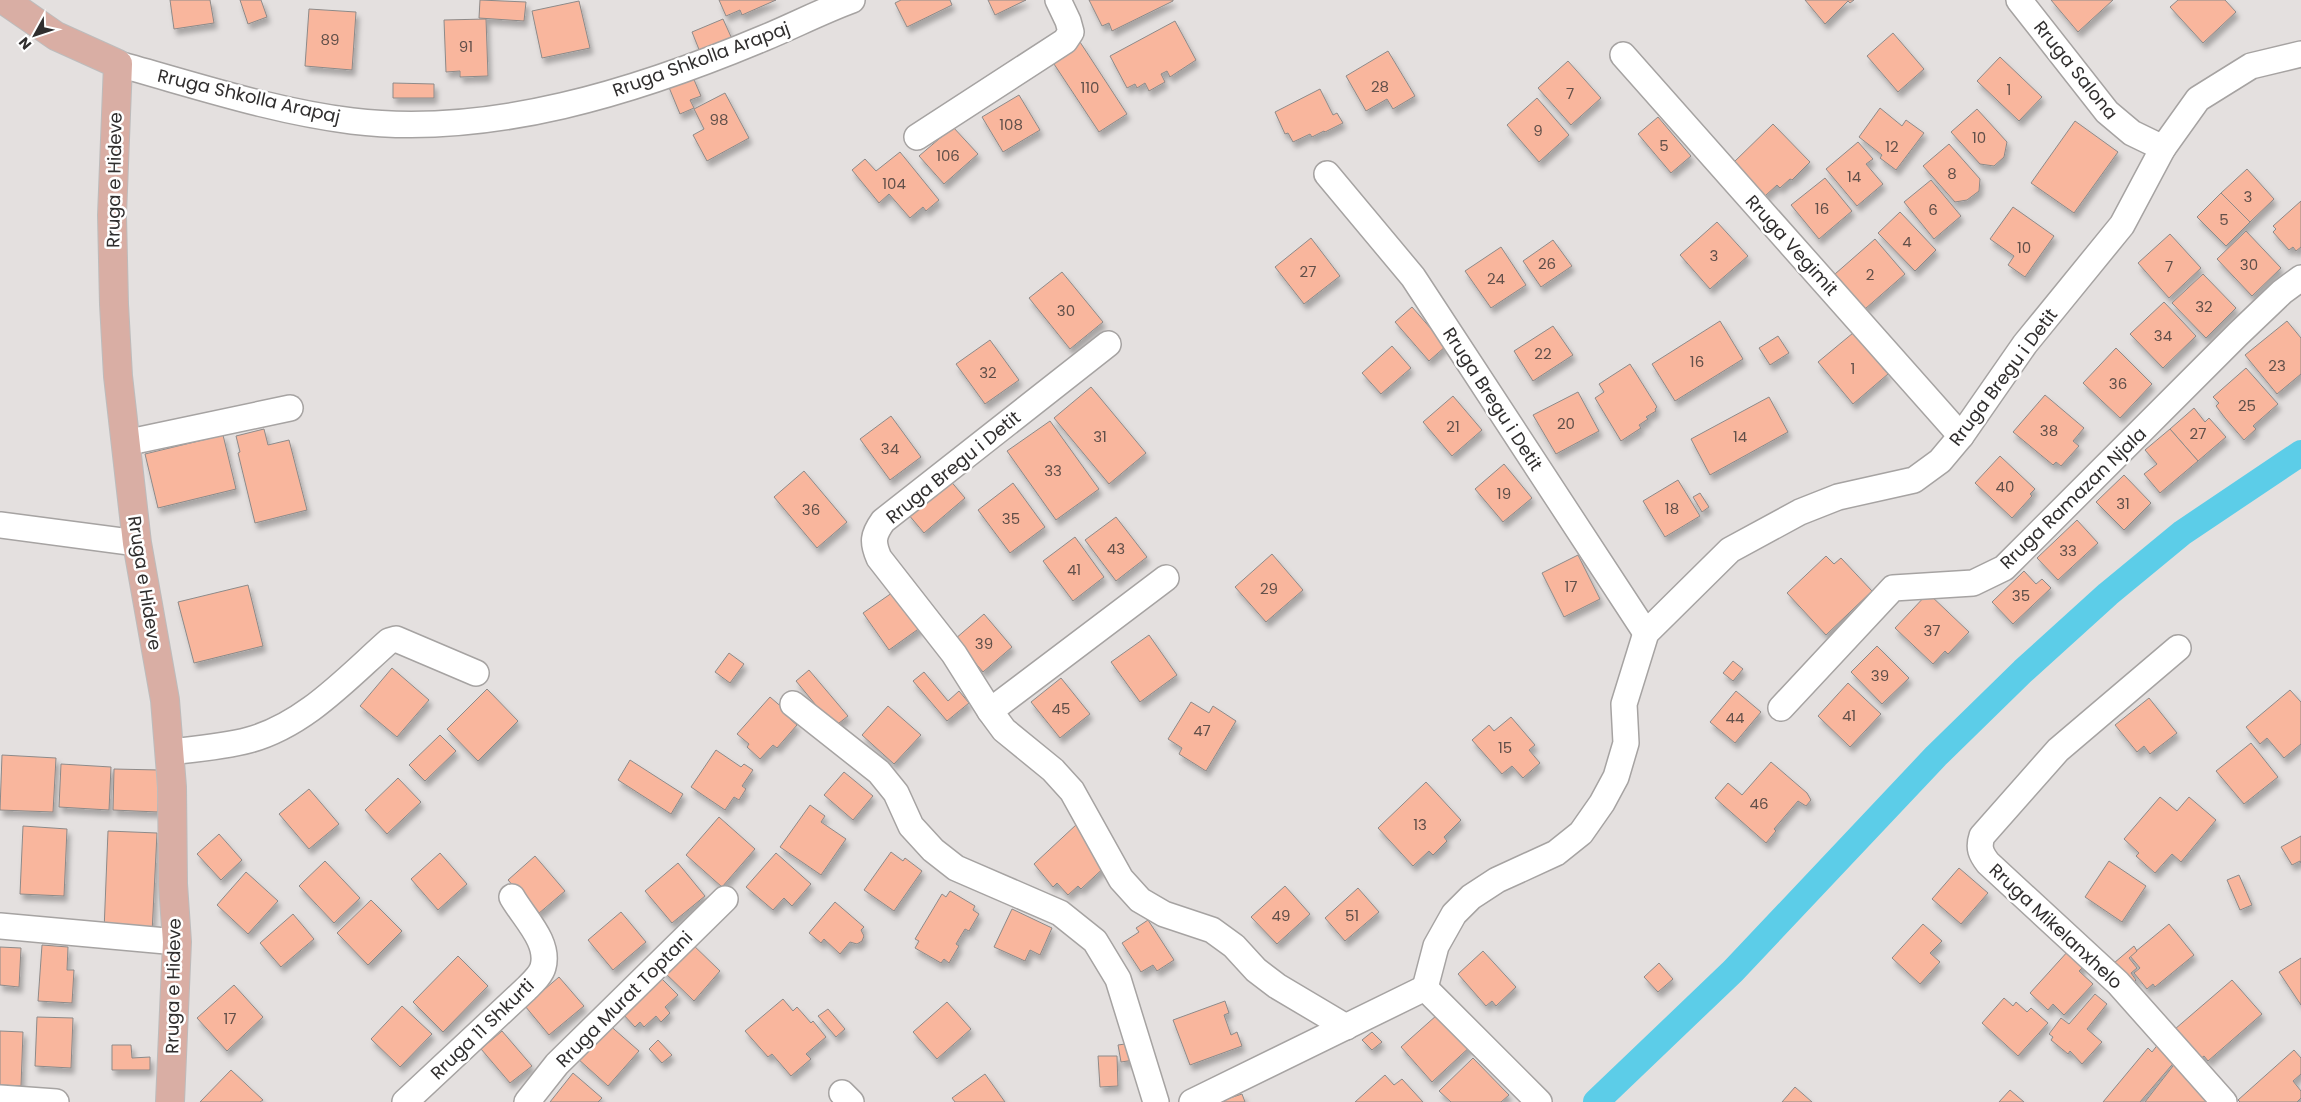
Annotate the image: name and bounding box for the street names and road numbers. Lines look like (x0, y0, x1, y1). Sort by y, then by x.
street label: Rruga Shkolla Arapaj (609, 15, 793, 103)
street label: Rruga Salona (2028, 15, 2124, 125)
street label: Rruga Shkolla Arapaj (155, 63, 343, 129)
street label: Rruga e Hideve (100, 112, 128, 248)
street label: Rruga Vegimit (1740, 189, 1844, 301)
street label: Rruga Bregu i Detit (1943, 303, 2063, 451)
street label: Rruga Bregu i Detit (1437, 322, 1549, 476)
street label: Rruga Bregu i Detit (880, 405, 1026, 529)
street label: Rruga Ramazan Njala (1994, 421, 2152, 575)
street label: Rruga e Hideve (122, 514, 168, 652)
street label: Rruga Mikelanxhelo (1984, 858, 2128, 994)
street label: Rruga e Hideve (159, 918, 187, 1054)
street label: Rruga Murat Toptani (550, 925, 698, 1073)
street label: Rruga 11 Shkurti (425, 973, 539, 1085)

